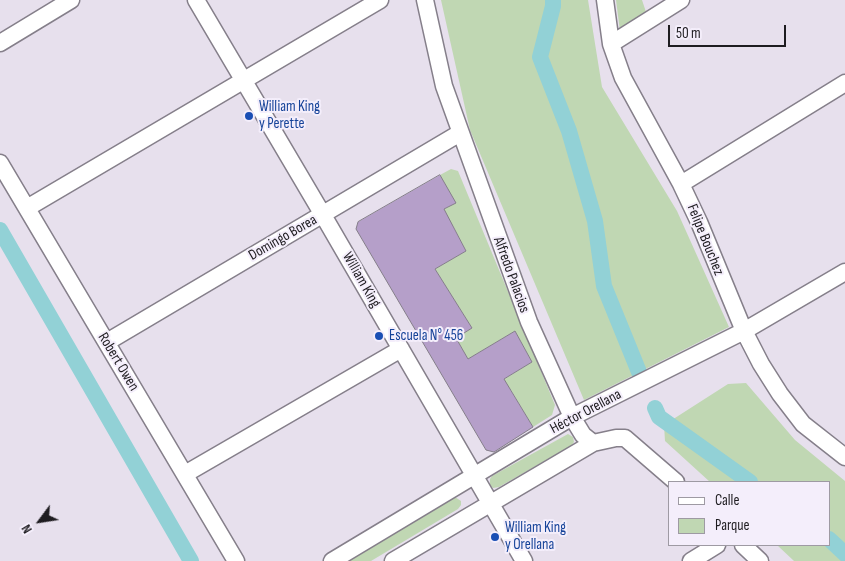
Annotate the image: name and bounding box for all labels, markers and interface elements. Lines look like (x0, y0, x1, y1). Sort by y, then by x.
scale bar (670, 15, 788, 47)
text: 50 m (676, 24, 701, 43)
place label: William King y Perette (259, 98, 320, 133)
marker: William King y Perette (243, 110, 255, 122)
street label: Felipe Bouchez (683, 202, 727, 278)
street label: Domingo Borea (246, 211, 320, 265)
street label: Alfredo Palacios (489, 235, 533, 315)
street label: William King (338, 249, 384, 311)
place label: Escuela N° 456 (389, 327, 463, 345)
street label: Robert Owen (94, 330, 142, 394)
marker: Escuela N° 456 (373, 330, 385, 342)
street label: Héctor Orellana (547, 386, 625, 438)
legend (668, 481, 830, 546)
text: Calle (715, 491, 739, 510)
north arrow (15, 496, 65, 546)
text: Parque (715, 516, 750, 535)
place label: William King y Orellana (505, 519, 566, 554)
text: N (18, 521, 36, 537)
marker: William King y Orellana (489, 531, 501, 543)

